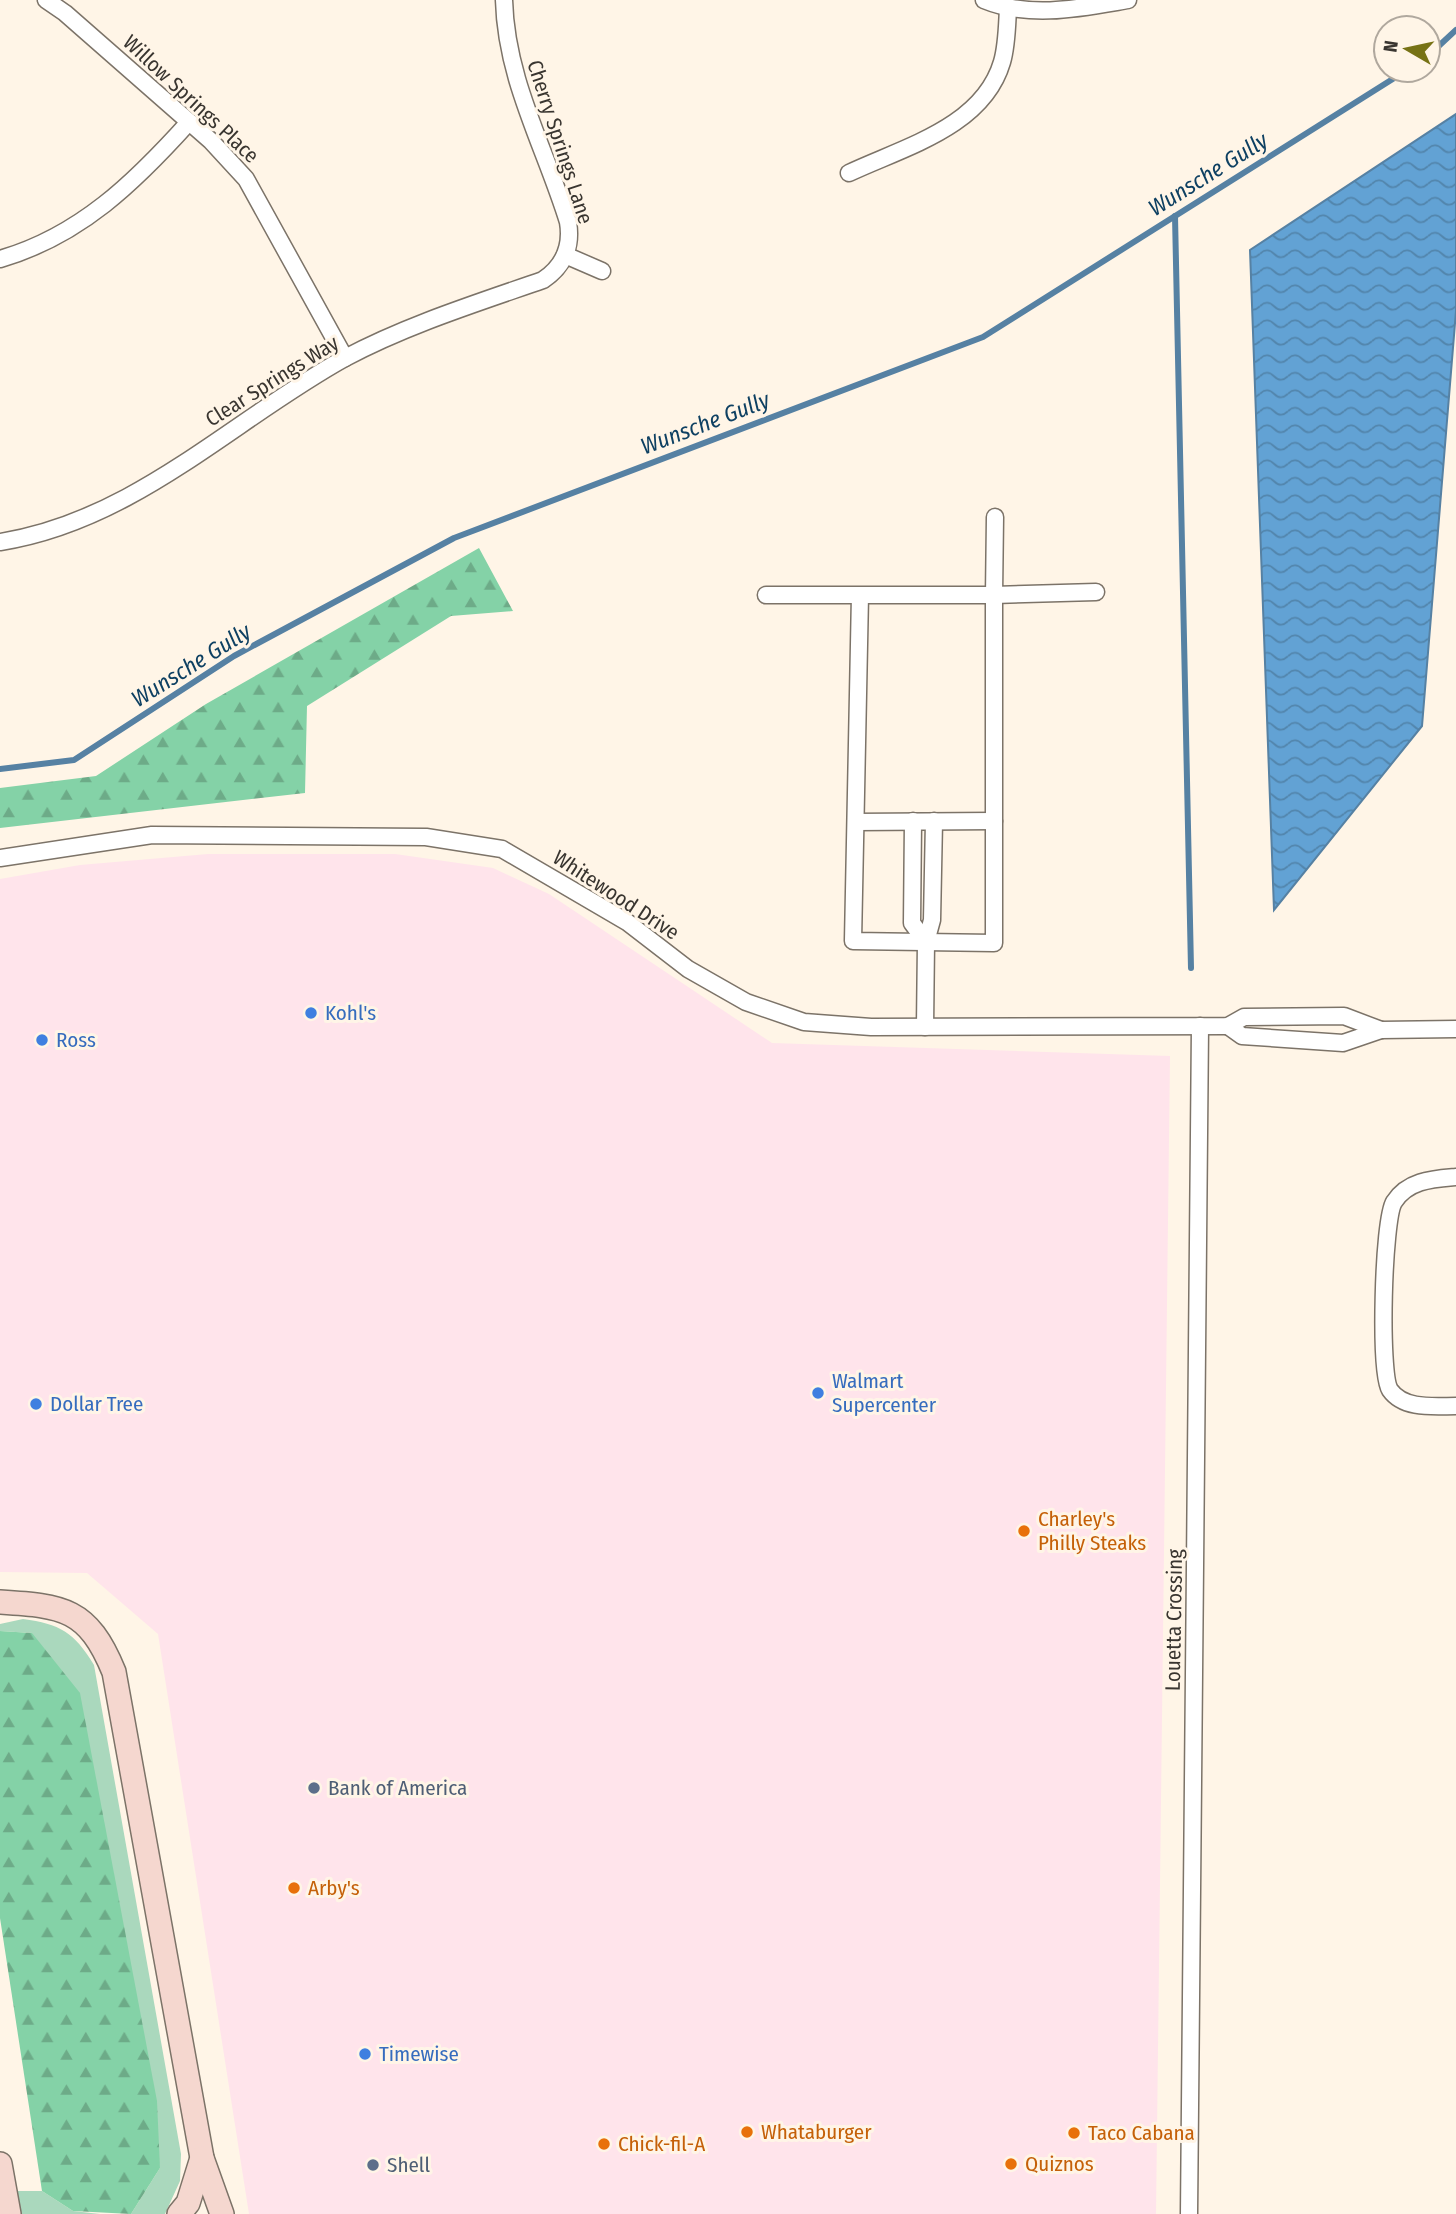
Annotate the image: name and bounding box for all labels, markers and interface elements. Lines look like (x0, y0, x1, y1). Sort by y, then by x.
north arrow (1372, 14, 1442, 84)
street label: Willow Springs Place (118, 29, 264, 169)
text: N (1378, 39, 1403, 54)
street label: Cherry Springs Lane (521, 57, 599, 227)
water label: Wunsche Gully (1143, 126, 1274, 222)
street label: Clear Springs Way (201, 329, 344, 432)
water label: Wunsche Gully (637, 385, 774, 460)
water label: Wunsche Gully (126, 617, 257, 713)
street label: Whitewood Drive (548, 844, 684, 946)
place label: Kohl's (325, 1000, 376, 1026)
marker: Kohl's (303, 1005, 319, 1021)
place label: Ross (56, 1027, 96, 1053)
marker: Ross (34, 1032, 50, 1048)
place label: Walmart Supercenter (832, 1368, 937, 1418)
marker: Walmart Supercenter (810, 1385, 826, 1401)
place label: Dollar Tree (50, 1391, 143, 1417)
marker: Dollar Tree (28, 1396, 44, 1412)
place label: Charley's Philly Steaks (1038, 1506, 1146, 1556)
marker: Charley's Philly Steaks (1016, 1523, 1032, 1539)
street label: Louetta Crossing (1160, 1549, 1188, 1691)
place label: Bank of America (328, 1775, 467, 1801)
marker: Bank of America (306, 1780, 322, 1796)
place label: Arby's (308, 1875, 360, 1901)
marker: Arby's (286, 1880, 302, 1896)
place label: Timewise (379, 2041, 459, 2067)
marker: Timewise (357, 2046, 373, 2062)
place label: Whataburger (761, 2119, 872, 2145)
place label: Taco Cabana (1088, 2120, 1195, 2146)
marker: Whataburger (739, 2124, 755, 2140)
marker: Taco Cabana (1066, 2125, 1082, 2141)
place label: Chick-fil-A (618, 2131, 705, 2157)
marker: Chick-fil-A (596, 2136, 612, 2152)
place label: Quiznos (1025, 2151, 1094, 2177)
place label: Shell (387, 2152, 430, 2178)
marker: Quiznos (1003, 2156, 1019, 2172)
marker: Shell (365, 2157, 381, 2173)

